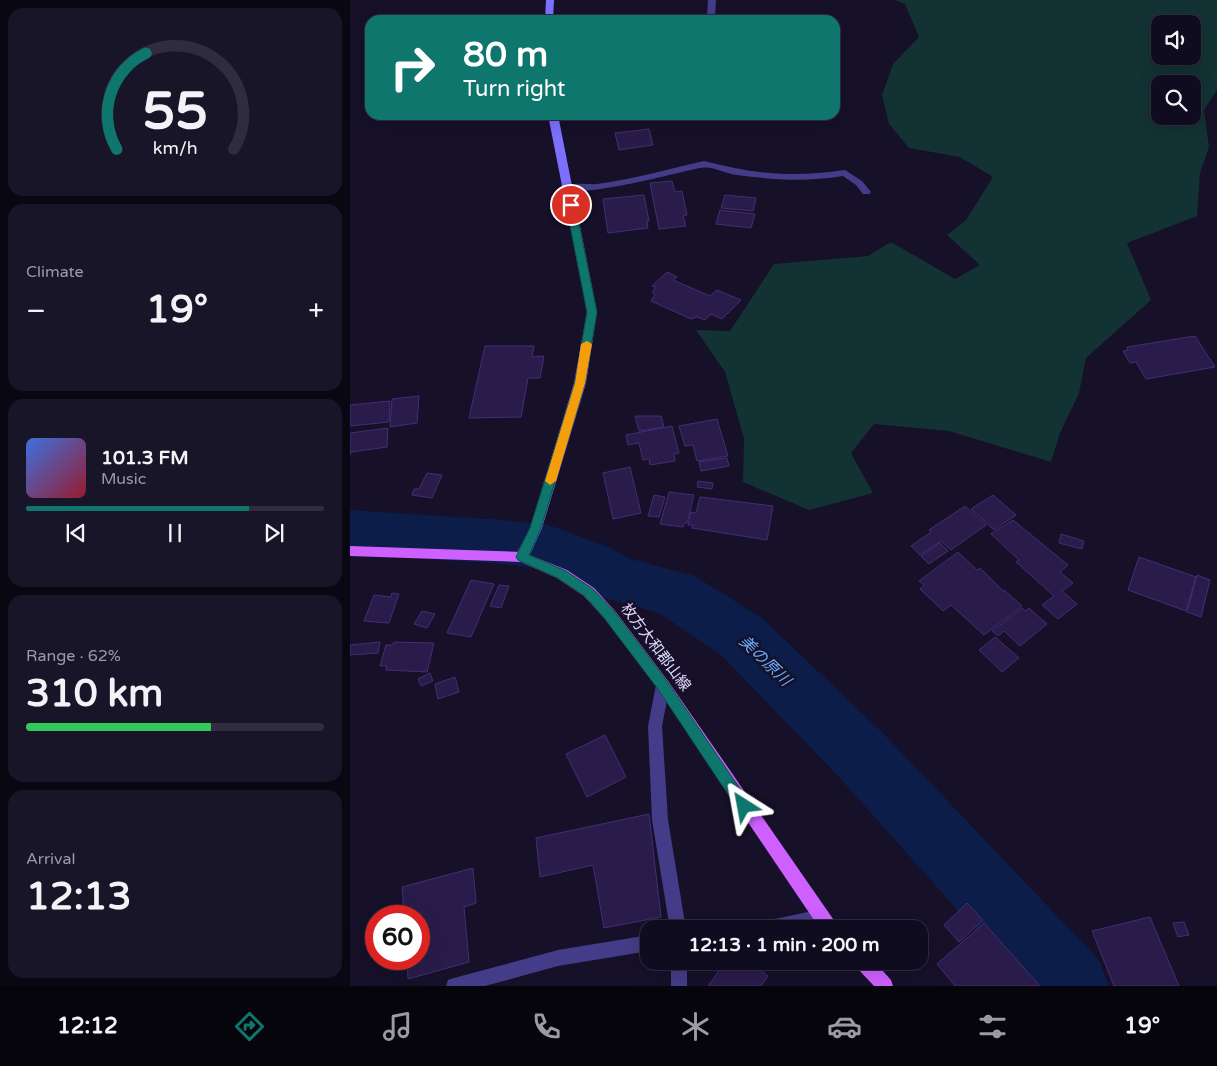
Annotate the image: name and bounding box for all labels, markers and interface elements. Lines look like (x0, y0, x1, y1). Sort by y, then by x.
map controls (1151, 15, 1201, 125)
button: sound (1151, 15, 1201, 65)
text: 80 m (463, 34, 548, 76)
icon: right (380, 35, 445, 100)
button: search (1151, 75, 1201, 125)
text: Turn right (463, 76, 565, 102)
text: 55 (142, 80, 208, 143)
text: km/h (153, 138, 197, 159)
pin (550, 184, 592, 226)
icon: arrive (557, 191, 585, 219)
text: Climate (26, 262, 84, 282)
text: 19° (146, 287, 208, 333)
text: − (26, 294, 46, 328)
text: + (308, 294, 324, 328)
text: 101.3 FM (101, 447, 189, 469)
text: Music (101, 469, 146, 489)
icon: previous (62, 519, 90, 547)
icon: pause (161, 519, 189, 547)
icon: next (260, 519, 288, 547)
street label: 枚方大和郡山線 (617, 600, 695, 694)
water label: 美の原川 (735, 632, 796, 692)
text: Range · 62% (26, 646, 121, 666)
text: 310 km (26, 671, 163, 717)
position arrow (717, 779, 769, 831)
text: Arrival (26, 849, 75, 869)
text: 12:13 (26, 874, 131, 920)
speed limit sign: 60 (365, 905, 430, 970)
text: 12:13 · 1 min · 200 m (688, 934, 880, 956)
icon: directions (232, 1009, 267, 1044)
icon: music (380, 1009, 415, 1044)
icon: phone (529, 1009, 564, 1044)
icon: climate (678, 1009, 713, 1044)
icon: car (827, 1009, 862, 1044)
icon: filters (975, 1009, 1010, 1044)
text: 12:12 (57, 1013, 118, 1039)
text: 19° (1124, 1013, 1160, 1039)

